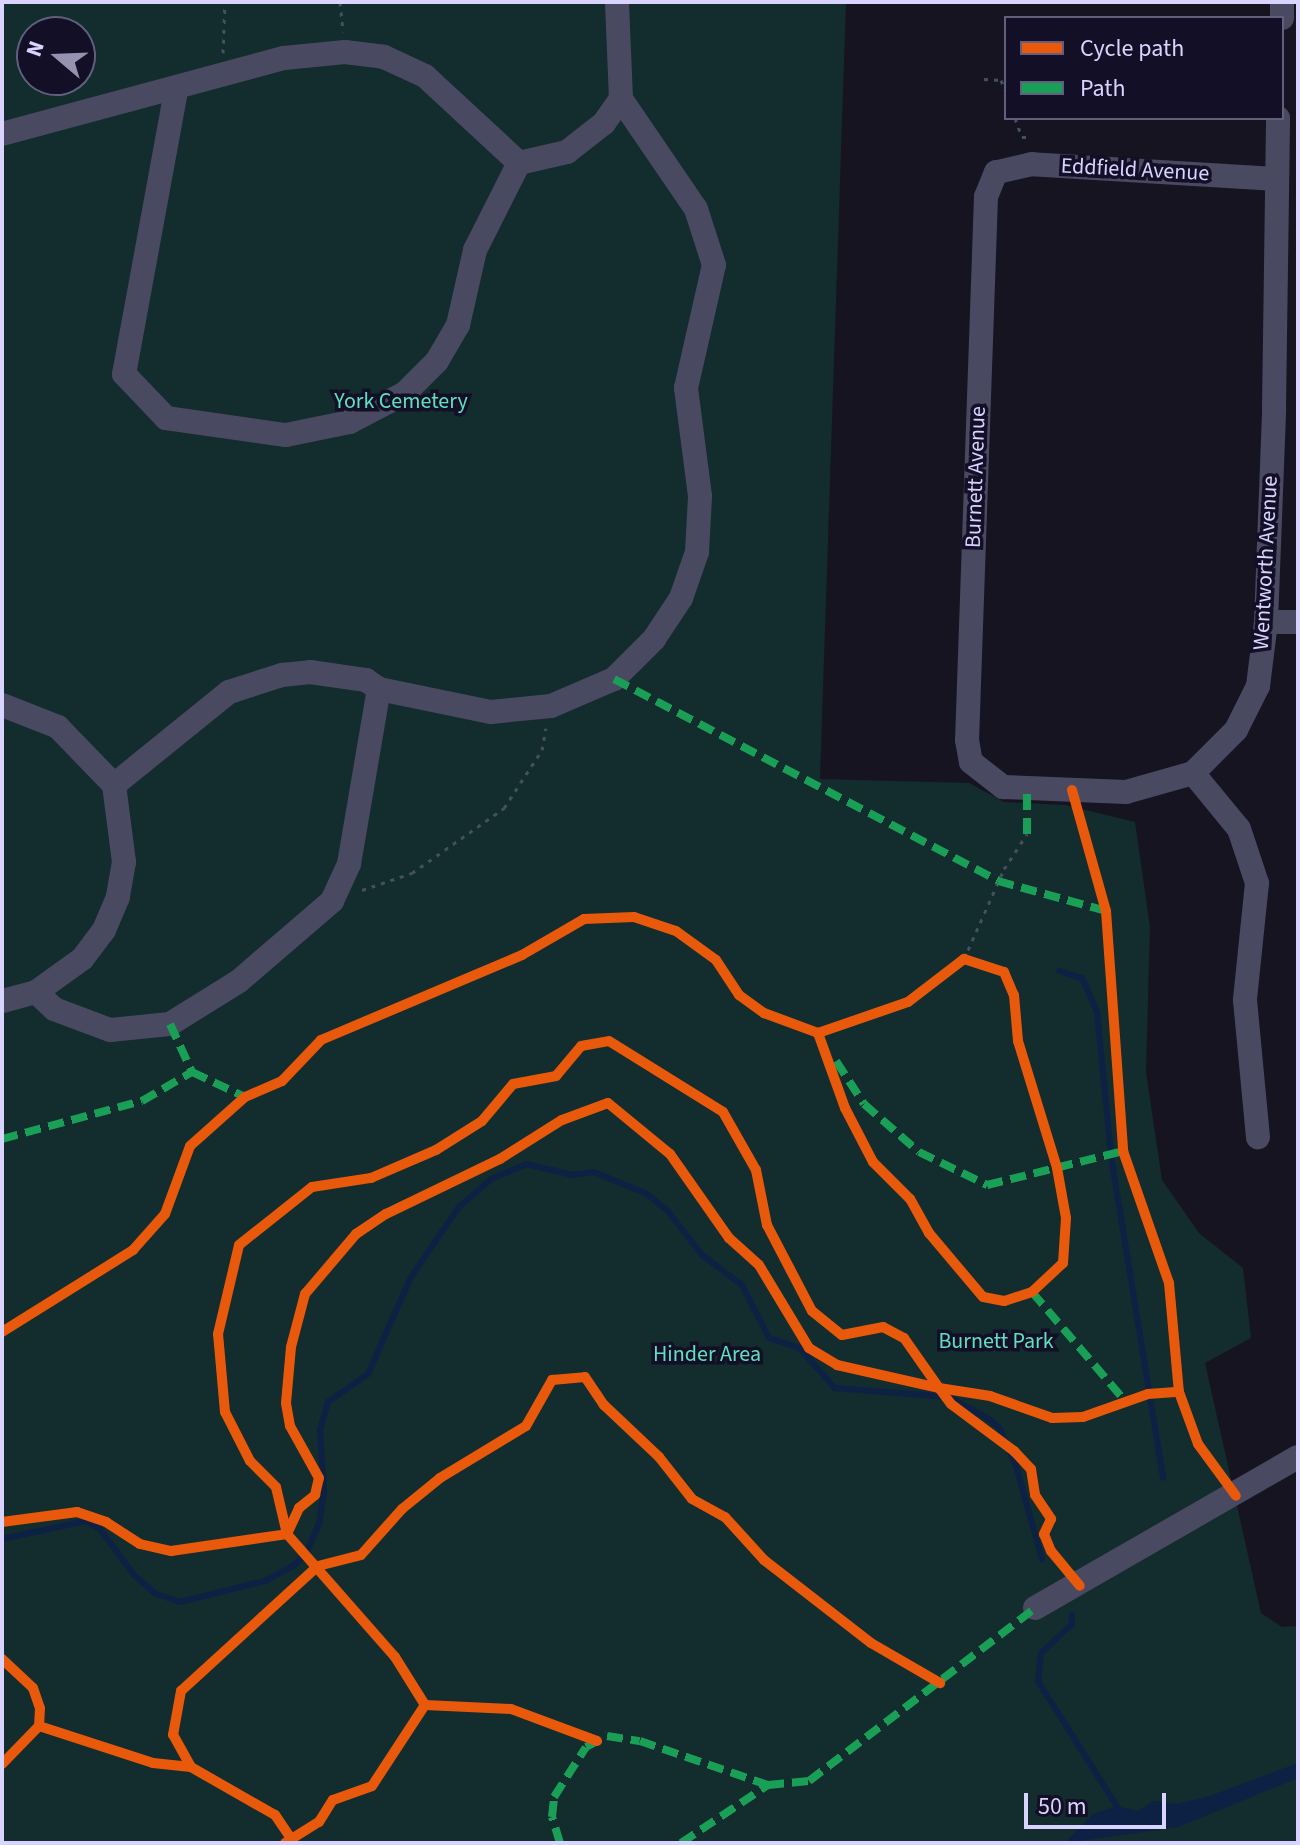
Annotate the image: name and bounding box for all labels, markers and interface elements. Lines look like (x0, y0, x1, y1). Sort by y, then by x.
north arrow (16, 16, 96, 96)
legend (1004, 16, 1284, 120)
text: Cycle path (1080, 31, 1184, 66)
text: N (18, 37, 53, 61)
text: Path (1080, 71, 1126, 106)
street label: Eddfield Avenue (1060, 153, 1210, 187)
park label: York Cemetery (334, 389, 468, 415)
street label: Burnett Avenue (960, 406, 992, 548)
street label: Wentworth Avenue (1248, 475, 1284, 651)
park label: Burnett Park (938, 1329, 1054, 1355)
park label: Hinder Area (653, 1342, 761, 1368)
scale bar (1028, 1777, 1170, 1827)
text: 50 m (1038, 1789, 1087, 1824)

